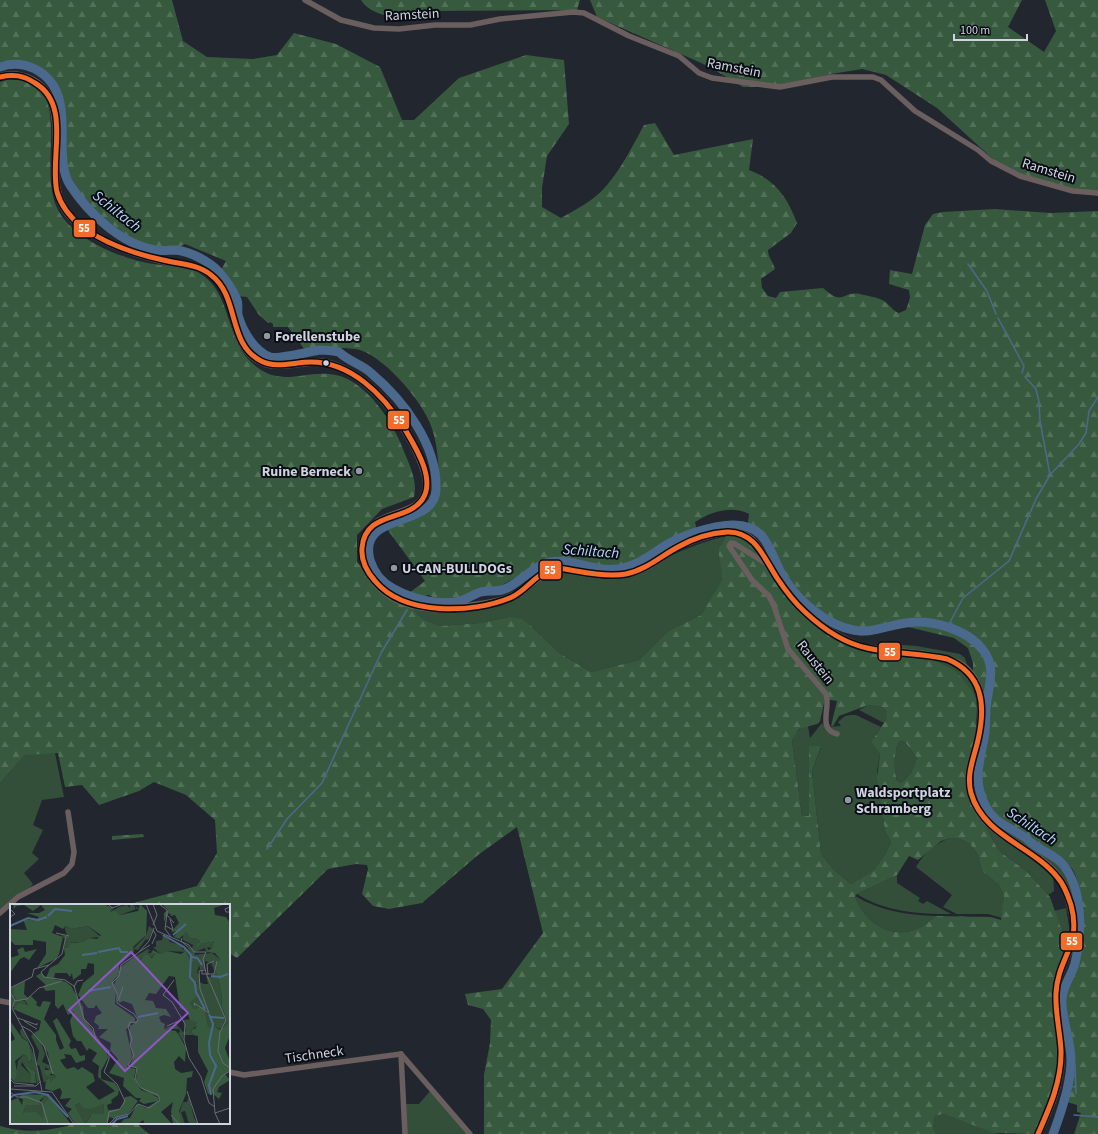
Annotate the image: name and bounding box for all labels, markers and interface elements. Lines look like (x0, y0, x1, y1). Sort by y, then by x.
street label: Ramstein (384, 4, 440, 26)
scale bar (954, 16, 1027, 42)
text: 100 m (960, 22, 990, 39)
street label: Ramstein (705, 53, 763, 83)
street label: Ramstein (1020, 153, 1078, 189)
water label: Schiltach (88, 186, 145, 237)
line badge: 55 (73, 219, 96, 238)
text: 55 (78, 221, 90, 236)
place label: Forellenstube (275, 327, 360, 347)
marker: Forellenstube (262, 331, 272, 341)
unlabelled marker (321, 358, 331, 368)
line badge: 55 (387, 410, 410, 430)
text: 55 (393, 413, 405, 428)
place label: Ruine Berneck (262, 462, 351, 482)
marker: Ruine Berneck (354, 466, 364, 476)
water label: Schiltach (562, 539, 620, 564)
place label: U-CAN-BULLDOGs (402, 559, 512, 579)
line badge: 55 (539, 560, 562, 580)
marker: U-CAN-BULLDOGs (389, 563, 399, 573)
text: 55 (544, 563, 556, 578)
street label: Raustein (792, 636, 839, 689)
line badge: 55 (878, 642, 901, 661)
text: 55 (884, 645, 896, 660)
place label: Waldsportplatz Schramberg (856, 783, 951, 819)
marker: Waldsportplatz Schramberg (843, 795, 853, 805)
water label: Schiltach (1002, 802, 1061, 851)
inset map (10, 904, 230, 1124)
line badge: 55 (1060, 932, 1083, 951)
text: 55 (1066, 934, 1078, 949)
street label: Tischneck (284, 1041, 345, 1069)

